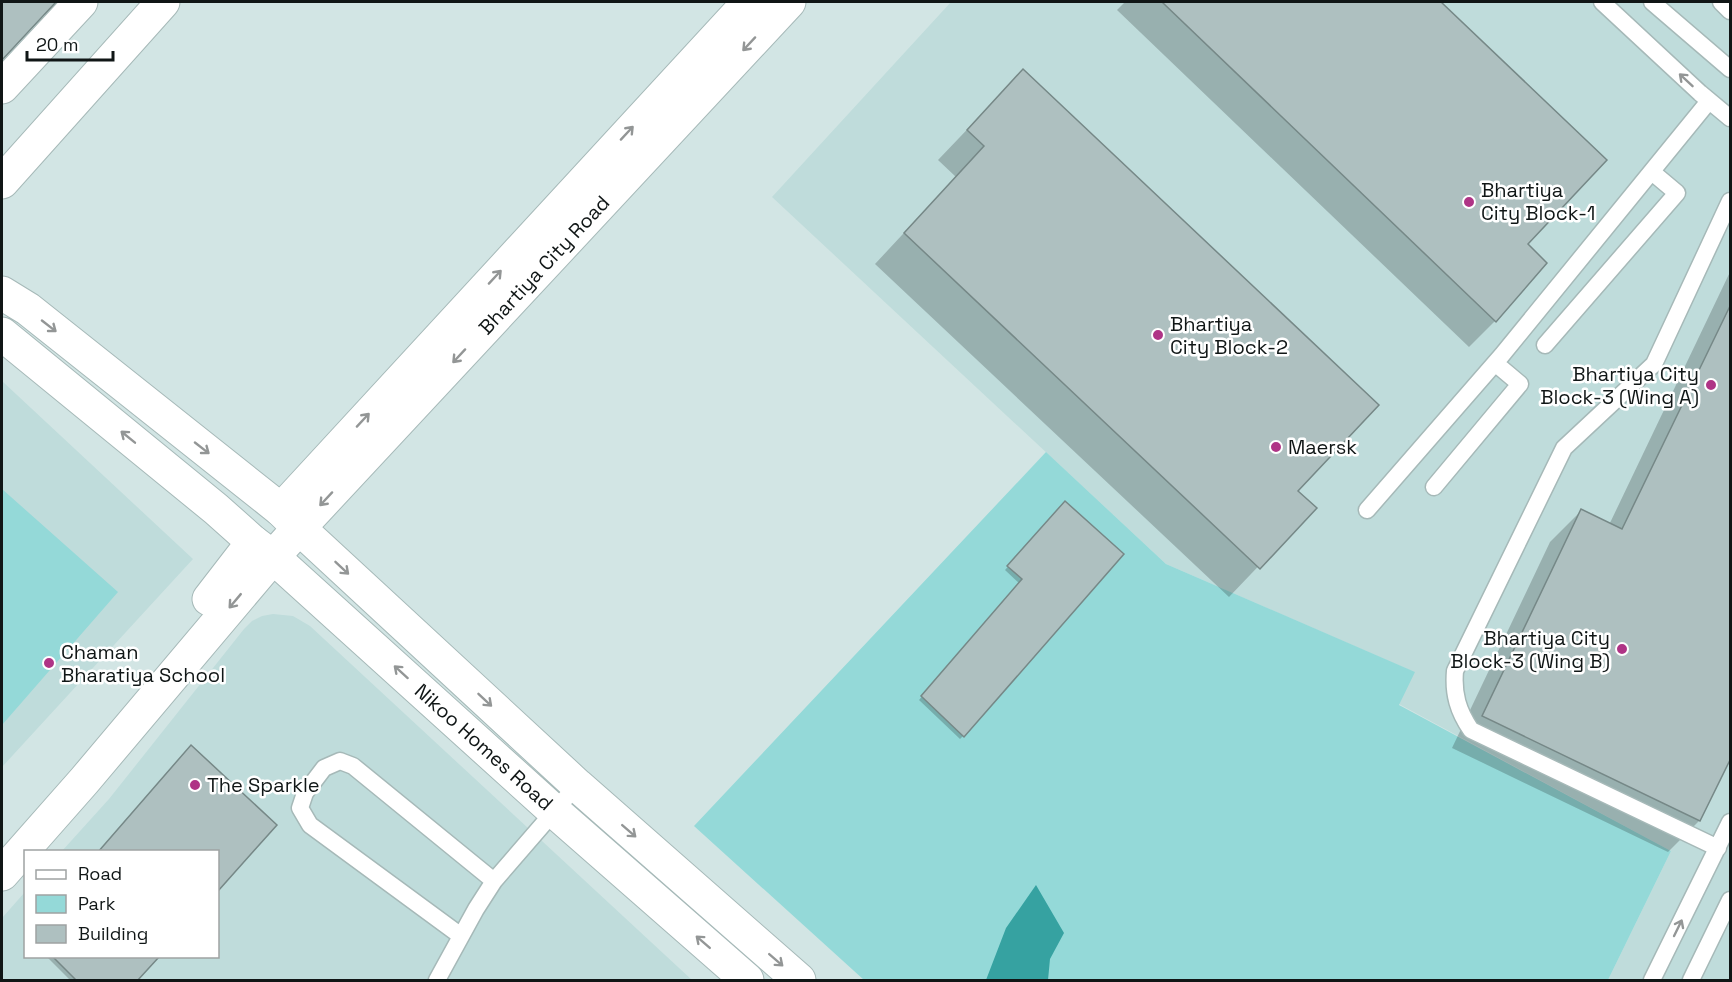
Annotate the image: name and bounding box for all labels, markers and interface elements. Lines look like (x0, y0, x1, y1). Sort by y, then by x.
scale bar (27, 24, 112, 62)
text: 20 m (36, 33, 79, 56)
one-way arrow (742, 37, 756, 52)
one-way arrow (1679, 74, 1694, 88)
one-way arrow (620, 126, 634, 141)
place label: Bhartiya City Block-1 (1481, 177, 1595, 226)
street label: Bhartiya City Road (473, 190, 615, 340)
marker: Bhartiya City Block-1 (1462, 195, 1476, 209)
one-way arrow (488, 270, 502, 285)
place label: Bhartiya City Block-2 (1170, 311, 1288, 360)
one-way arrow (41, 320, 57, 333)
marker: Bhartiya City Block-2 (1151, 328, 1165, 342)
one-way arrow (452, 348, 466, 363)
place label: Bhartiya City Block-3 (Wing A) (1540, 361, 1699, 410)
marker: Bhartiya City Block-3 (Wing A) (1704, 378, 1718, 392)
one-way arrow (356, 413, 370, 428)
one-way arrow (120, 431, 136, 444)
place label: Maersk (1288, 434, 1357, 460)
marker: Maersk (1269, 440, 1283, 454)
one-way arrow (194, 441, 210, 454)
one-way arrow (319, 491, 333, 506)
one-way arrow (334, 561, 349, 575)
one-way arrow (228, 593, 242, 608)
place label: Bhartiya City Block-3 (Wing B) (1450, 625, 1610, 674)
place label: Chaman Bharatiya School (61, 639, 225, 688)
marker: Bhartiya City Block-3 (Wing B) (1615, 642, 1629, 656)
marker: Chaman Bharatiya School (42, 656, 56, 670)
one-way arrow (394, 665, 409, 679)
street label: Nikoo Homes Road (409, 678, 559, 816)
one-way arrow (477, 693, 492, 707)
place label: The Sparkle (207, 772, 320, 798)
marker: The Sparkle (188, 778, 202, 792)
one-way arrow (621, 824, 636, 838)
legend (24, 850, 219, 958)
text: Road (78, 862, 122, 885)
text: Park (78, 892, 116, 915)
one-way arrow (1673, 919, 1685, 937)
text: Building (78, 922, 148, 945)
one-way arrow (696, 935, 711, 949)
one-way arrow (768, 953, 783, 967)

